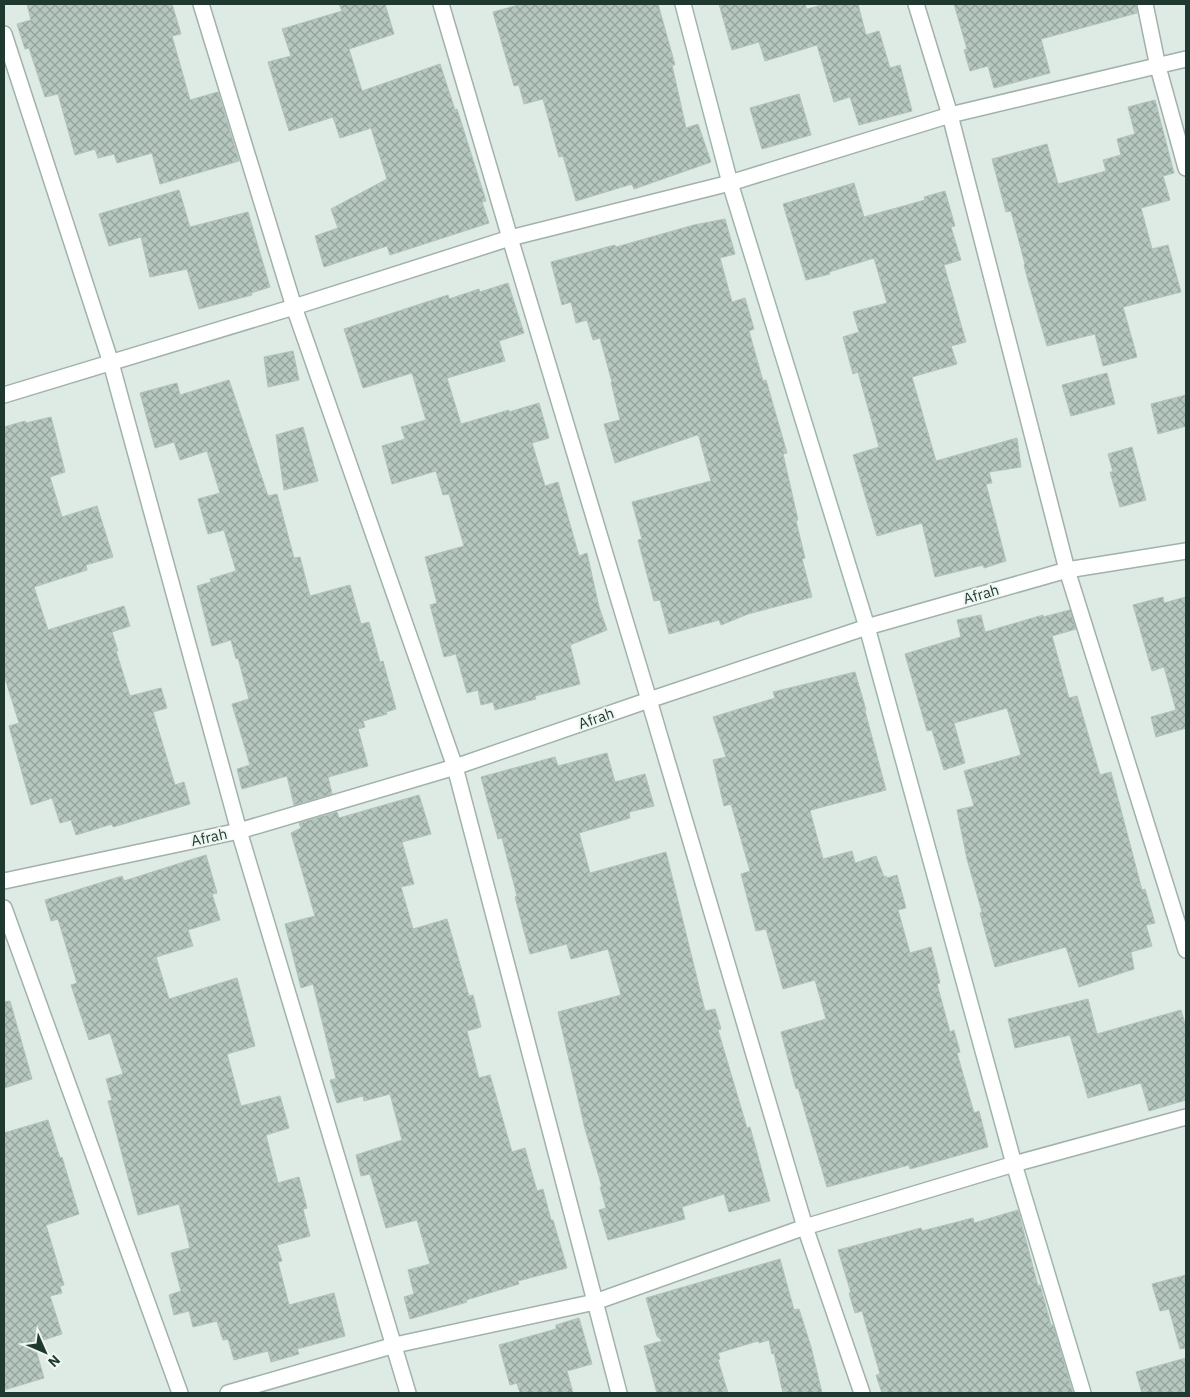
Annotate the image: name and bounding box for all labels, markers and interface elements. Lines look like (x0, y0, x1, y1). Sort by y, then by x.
street label: Afrah (961, 580, 1001, 608)
street label: Afrah (576, 703, 616, 733)
street label: Afrah (189, 824, 229, 850)
north arrow (20, 1327, 70, 1377)
text: N (44, 1351, 64, 1371)

